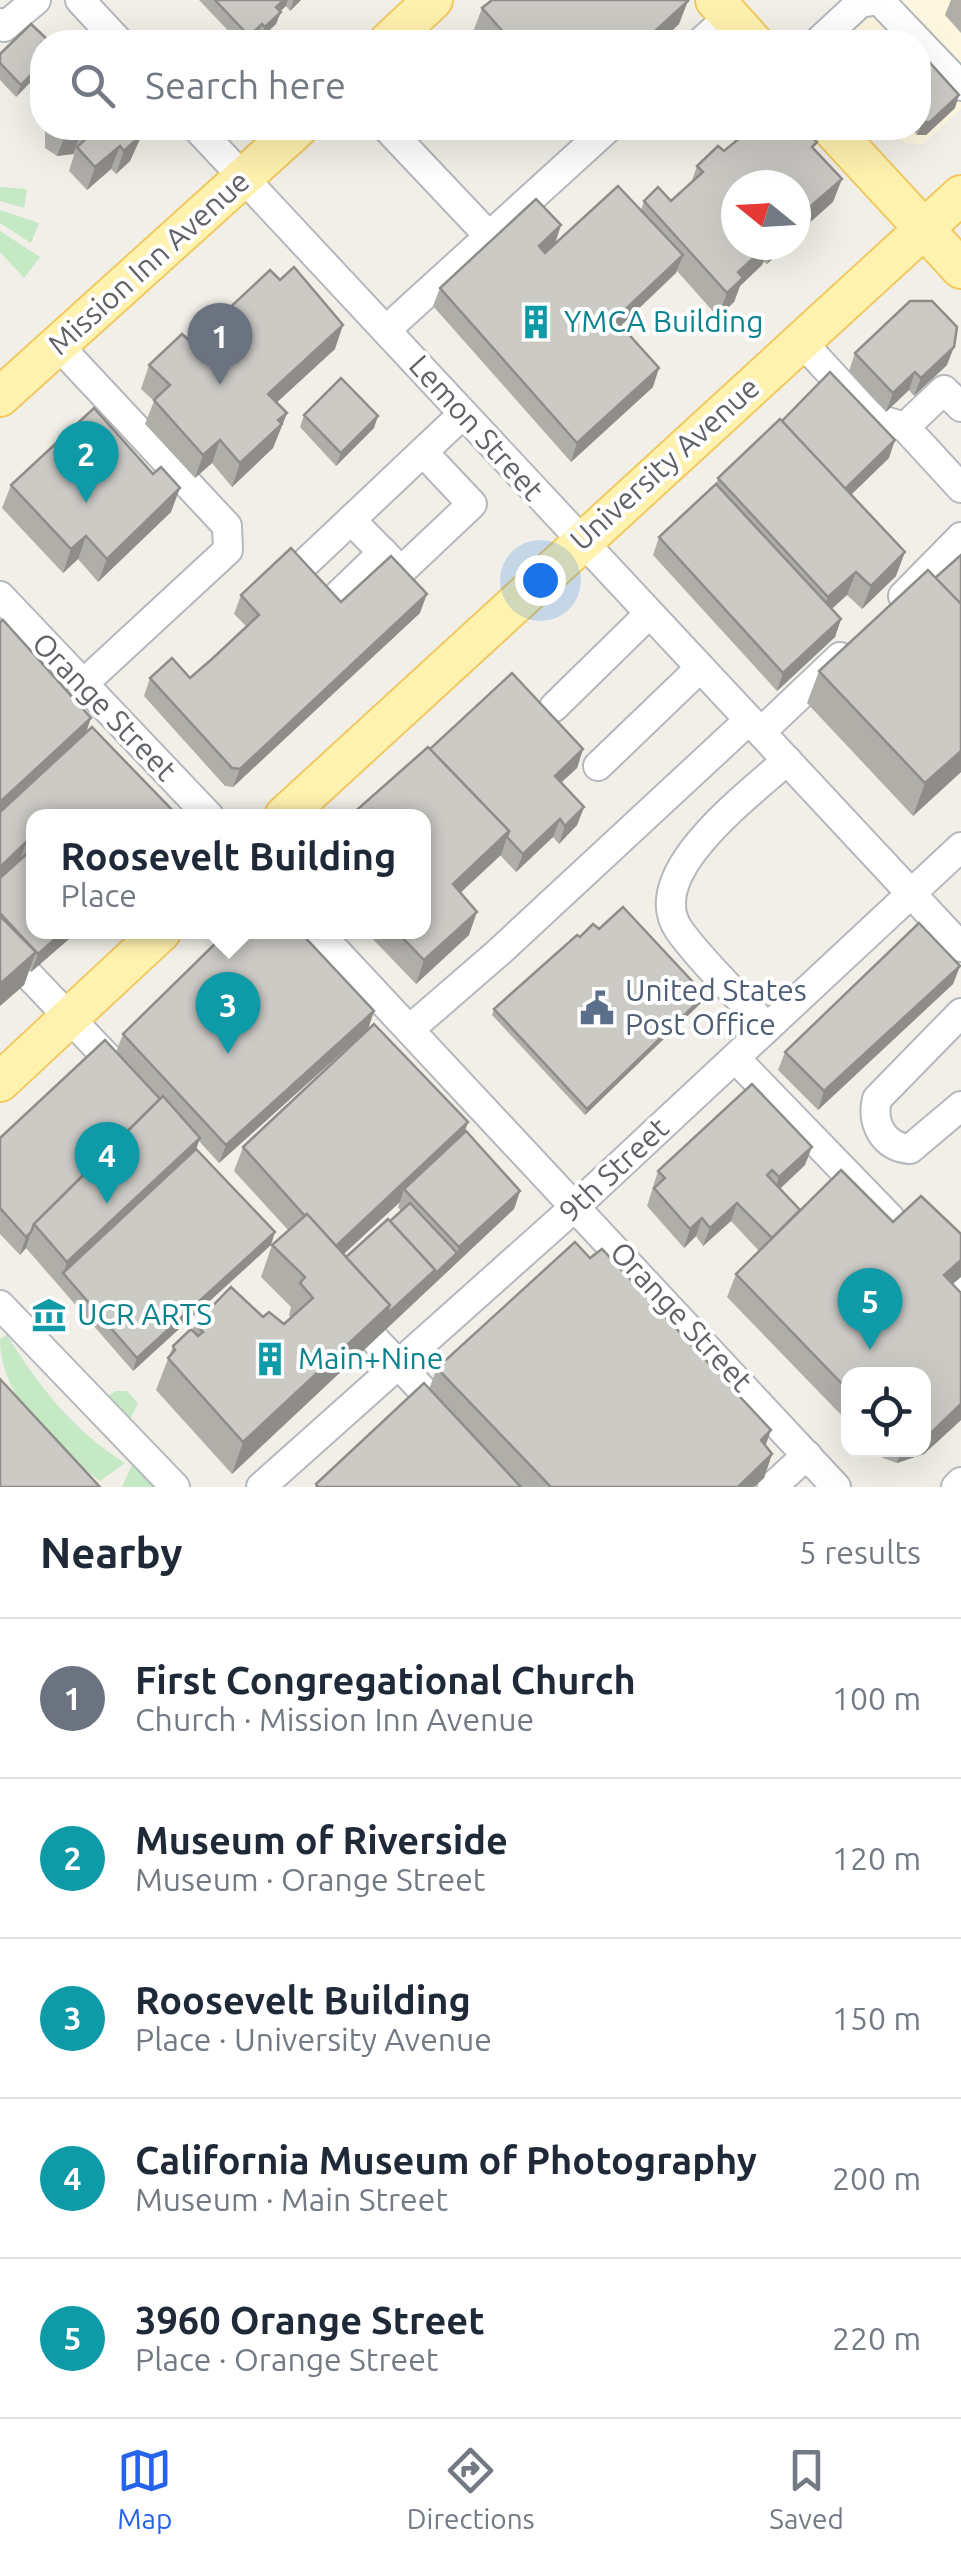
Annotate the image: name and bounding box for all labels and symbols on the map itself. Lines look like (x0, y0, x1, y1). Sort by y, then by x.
street label: Mission Inn Avenue (41, 163, 256, 361)
north arrow (721, 170, 811, 260)
pin: 1 (188, 302, 252, 385)
building icon: YMCA Building (517, 303, 555, 341)
place label: YMCA Building (564, 304, 763, 338)
street label: Lemon Street (403, 348, 551, 507)
street label: University Avenue (563, 370, 766, 557)
pin: 2 (54, 420, 118, 503)
your location (515, 555, 566, 606)
street label: Orange Street (26, 626, 184, 787)
pin: 3 (196, 972, 260, 1054)
place label: United States Post Office (625, 973, 807, 1041)
public building icon: United States Post Office (578, 989, 616, 1027)
street label: 9th Street (552, 1110, 675, 1228)
pin: 4 (74, 1122, 140, 1204)
street label: Orange Street (604, 1235, 760, 1398)
pin: 5 (838, 1268, 902, 1350)
museum icon: UCR ARTS (30, 1296, 68, 1334)
place label: UCR ARTS (77, 1297, 212, 1331)
building icon: Main+Nine (251, 1340, 289, 1378)
place label: Main+Nine (298, 1341, 443, 1375)

